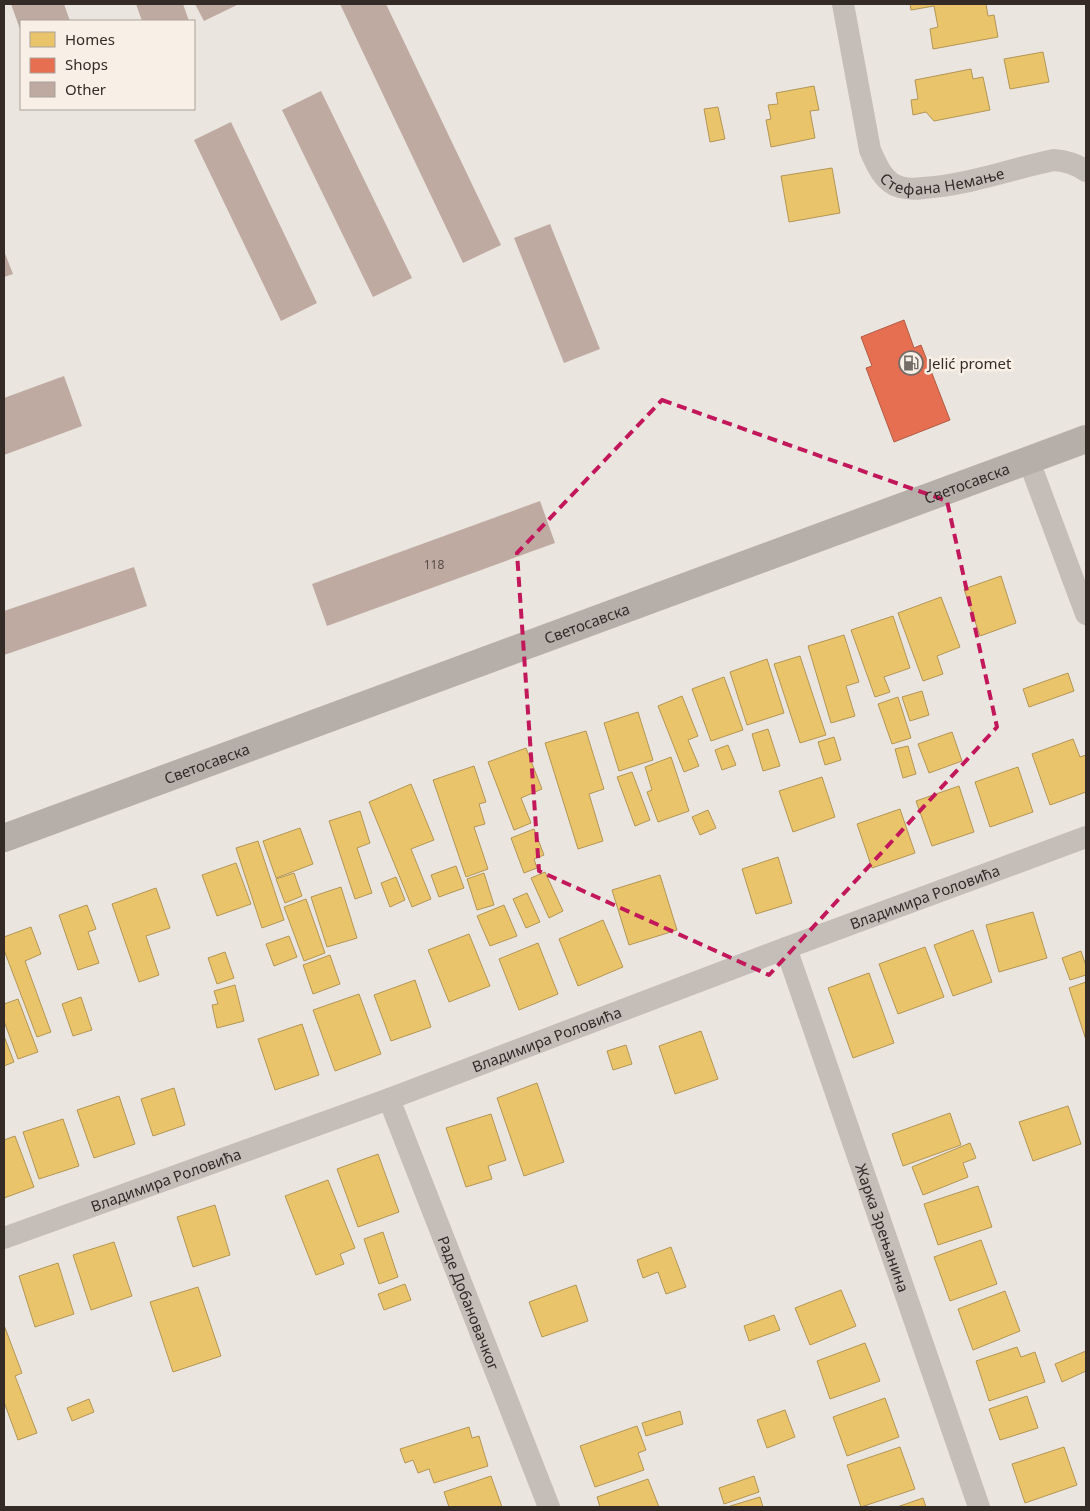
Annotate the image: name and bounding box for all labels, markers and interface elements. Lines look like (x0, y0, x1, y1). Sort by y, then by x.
legend (20, 20, 195, 110)
text: Homes (65, 29, 115, 49)
text: Shops (65, 54, 108, 74)
text: Other (65, 79, 106, 99)
street label: Стефана Немање (882, 159, 1008, 179)
text: Стефана Немање (876, 163, 1006, 199)
fuel station icon: Jelić promet (898, 350, 924, 376)
place label: Jelić promet (926, 353, 1012, 373)
street label: Светосавска (921, 458, 1012, 508)
house number: 118 (424, 556, 444, 573)
street label: Светосавска (541, 598, 632, 648)
street label: Светосавска (161, 738, 252, 788)
street label: Владимира Роловића (847, 860, 1003, 934)
street label: Владимира Роловића (469, 1002, 624, 1077)
street label: Владимира Роловића (88, 1143, 244, 1216)
street label: Жарка Зрењанина (851, 1161, 914, 1295)
street label: Раде Добановачког (434, 1233, 504, 1373)

